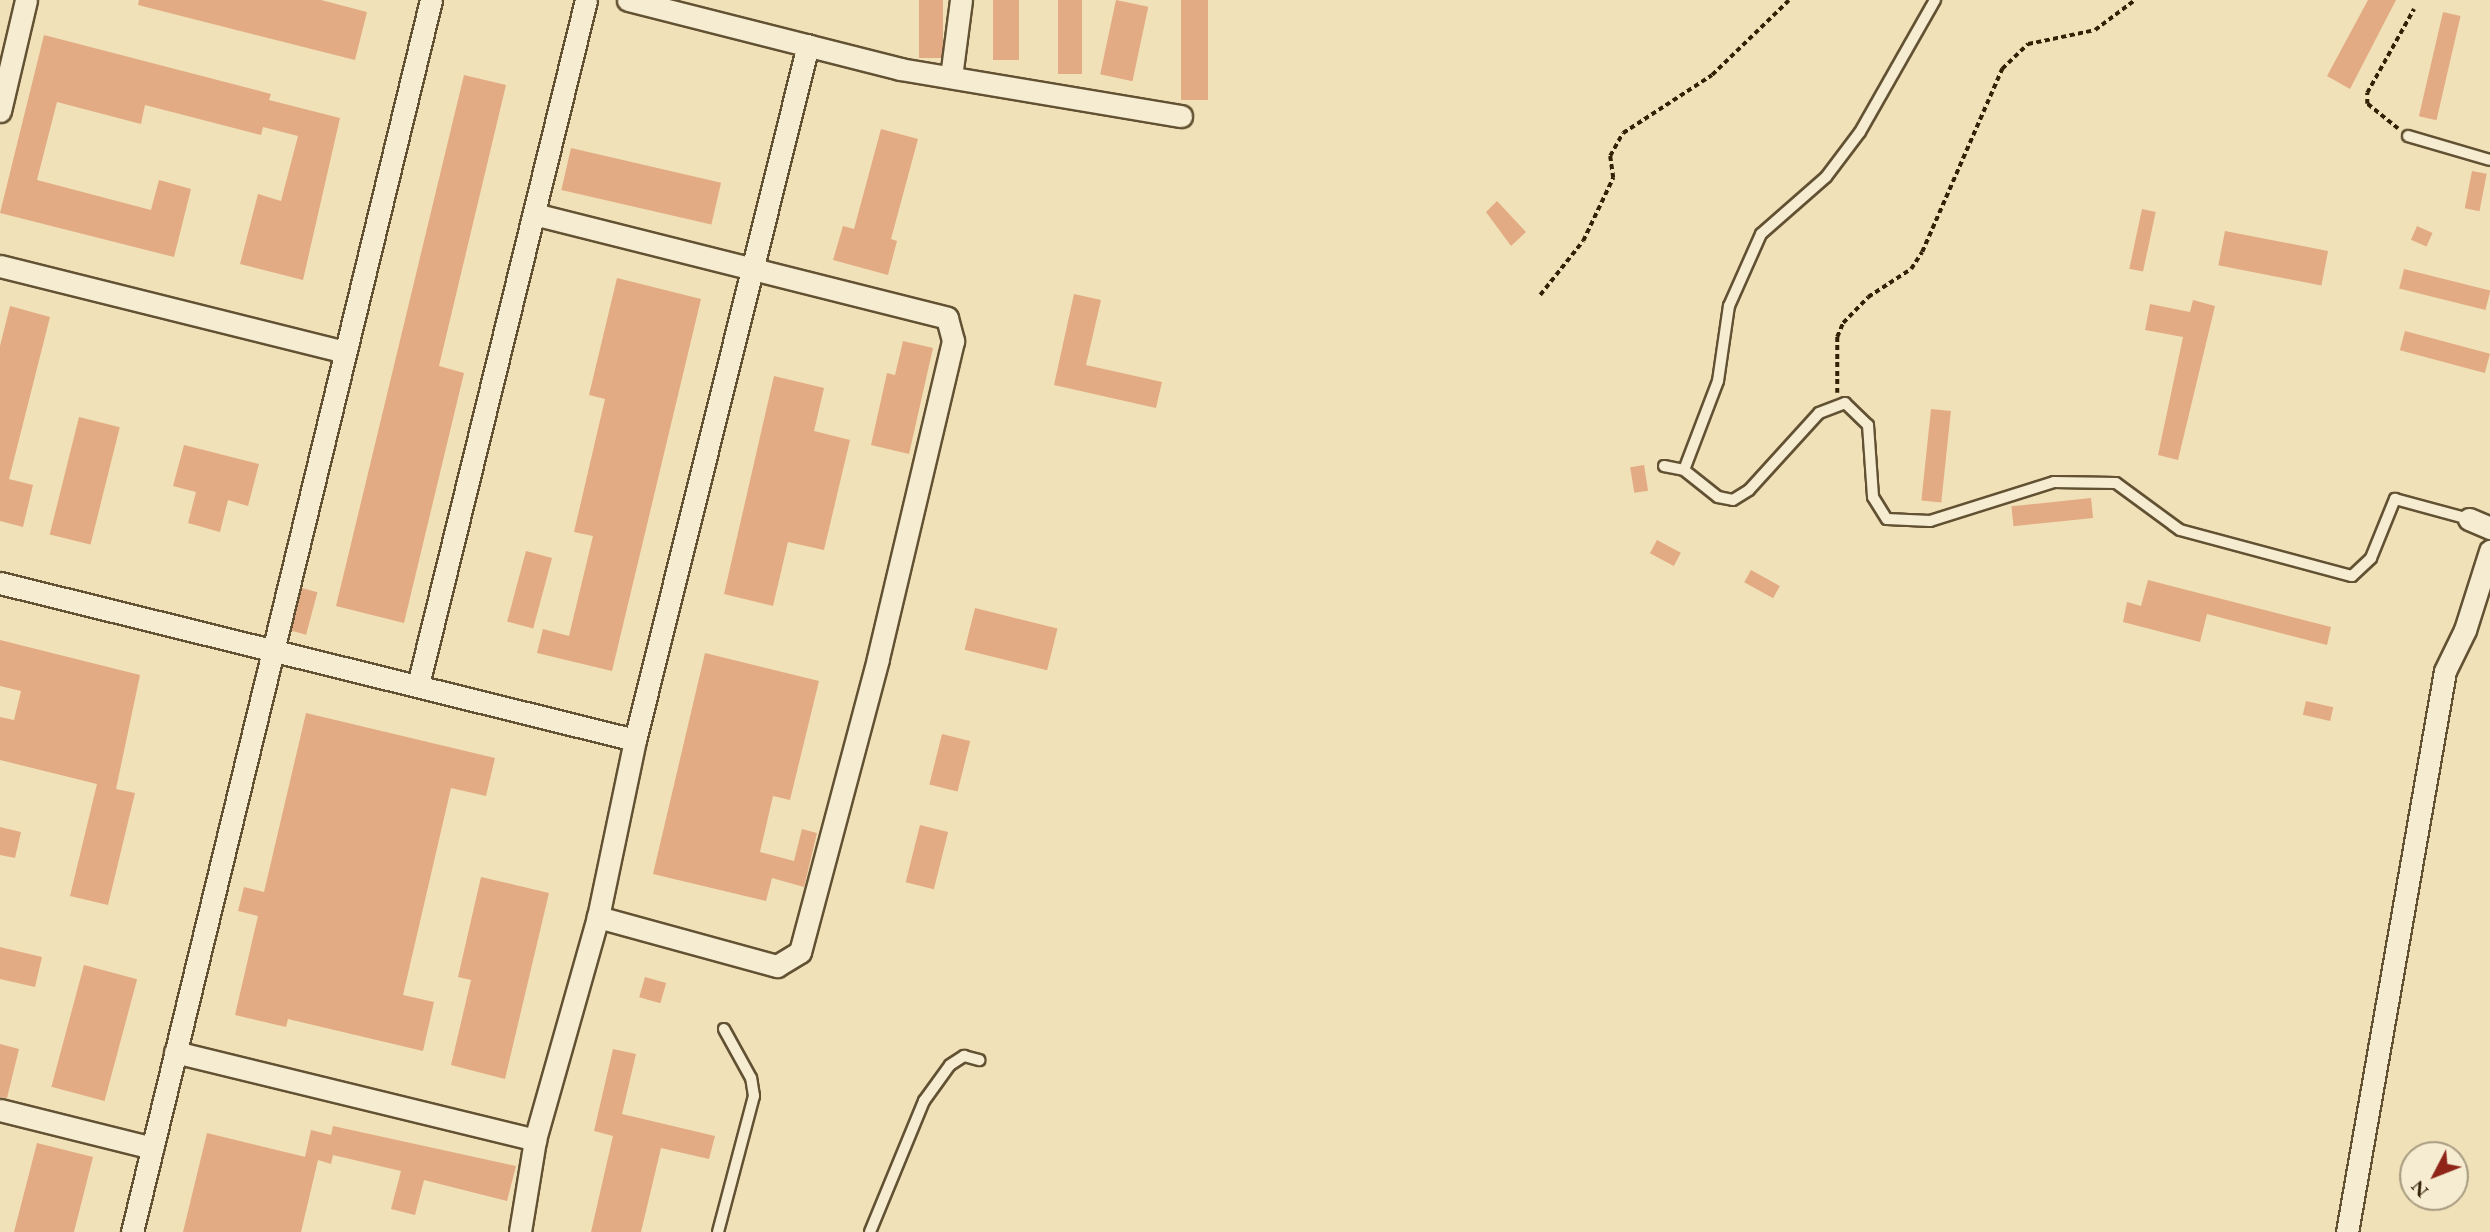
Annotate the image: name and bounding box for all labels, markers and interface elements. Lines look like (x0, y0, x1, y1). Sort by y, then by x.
north arrow (2399, 1141, 2469, 1211)
text: N (2405, 1175, 2434, 1203)

